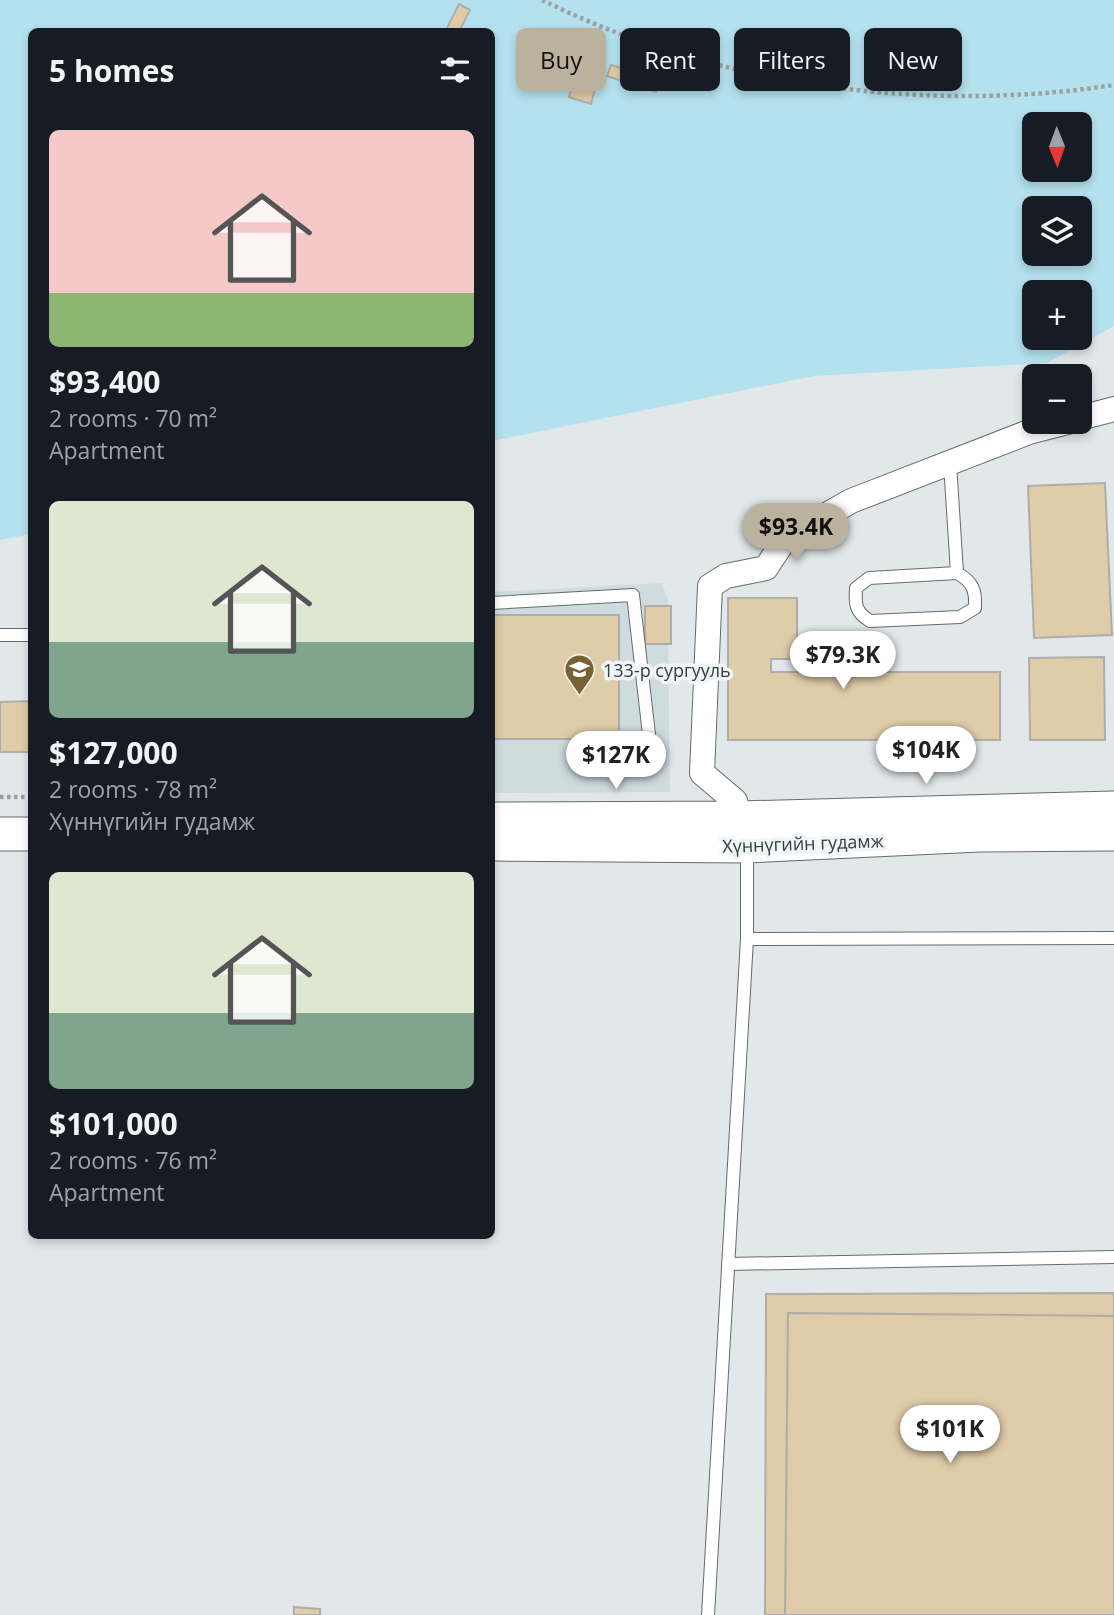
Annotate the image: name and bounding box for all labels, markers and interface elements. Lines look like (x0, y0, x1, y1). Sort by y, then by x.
chip: Buy (516, 28, 606, 91)
chip: Rent (620, 28, 720, 91)
chip: Filters (734, 28, 850, 91)
chip: New (864, 28, 962, 91)
text: 5 homes (49, 50, 174, 91)
icon: filters (436, 51, 474, 89)
north arrow (1022, 112, 1092, 182)
map controls (1022, 112, 1092, 434)
icon: home (199, 175, 325, 301)
button: layers (1022, 196, 1092, 266)
button: + (1022, 280, 1092, 350)
text: $93,400 (49, 361, 160, 402)
button: − (1022, 364, 1092, 434)
text: 2 rooms · 70 m² (49, 402, 217, 434)
text: Apartment (49, 434, 165, 466)
pin: $93.4K (739, 504, 853, 563)
text: $93.4K (759, 510, 833, 542)
icon: home (199, 546, 325, 672)
pin: $79.3K (786, 632, 900, 691)
text: $79.3K (806, 638, 880, 670)
school or university icon: 133-р сургууль (563, 653, 597, 697)
place label: 133-р сургууль (603, 658, 731, 682)
pin: $104K (877, 726, 975, 786)
text: $127,000 (49, 732, 178, 773)
pin: $127K (567, 732, 665, 791)
text: $104K (892, 733, 960, 765)
text: $127K (582, 738, 650, 770)
text: 2 rooms · 78 m² (49, 773, 217, 805)
text: Хүннүгийн гудамж (49, 805, 255, 837)
street label: Хүннүгийн гудамж (722, 828, 885, 858)
icon: home (199, 917, 325, 1043)
text: $101,000 (49, 1103, 178, 1144)
text: 2 rooms · 76 m² (49, 1144, 217, 1176)
text: Apartment (49, 1176, 165, 1208)
pin: $101K (901, 1406, 999, 1465)
text: $101K (916, 1412, 984, 1444)

